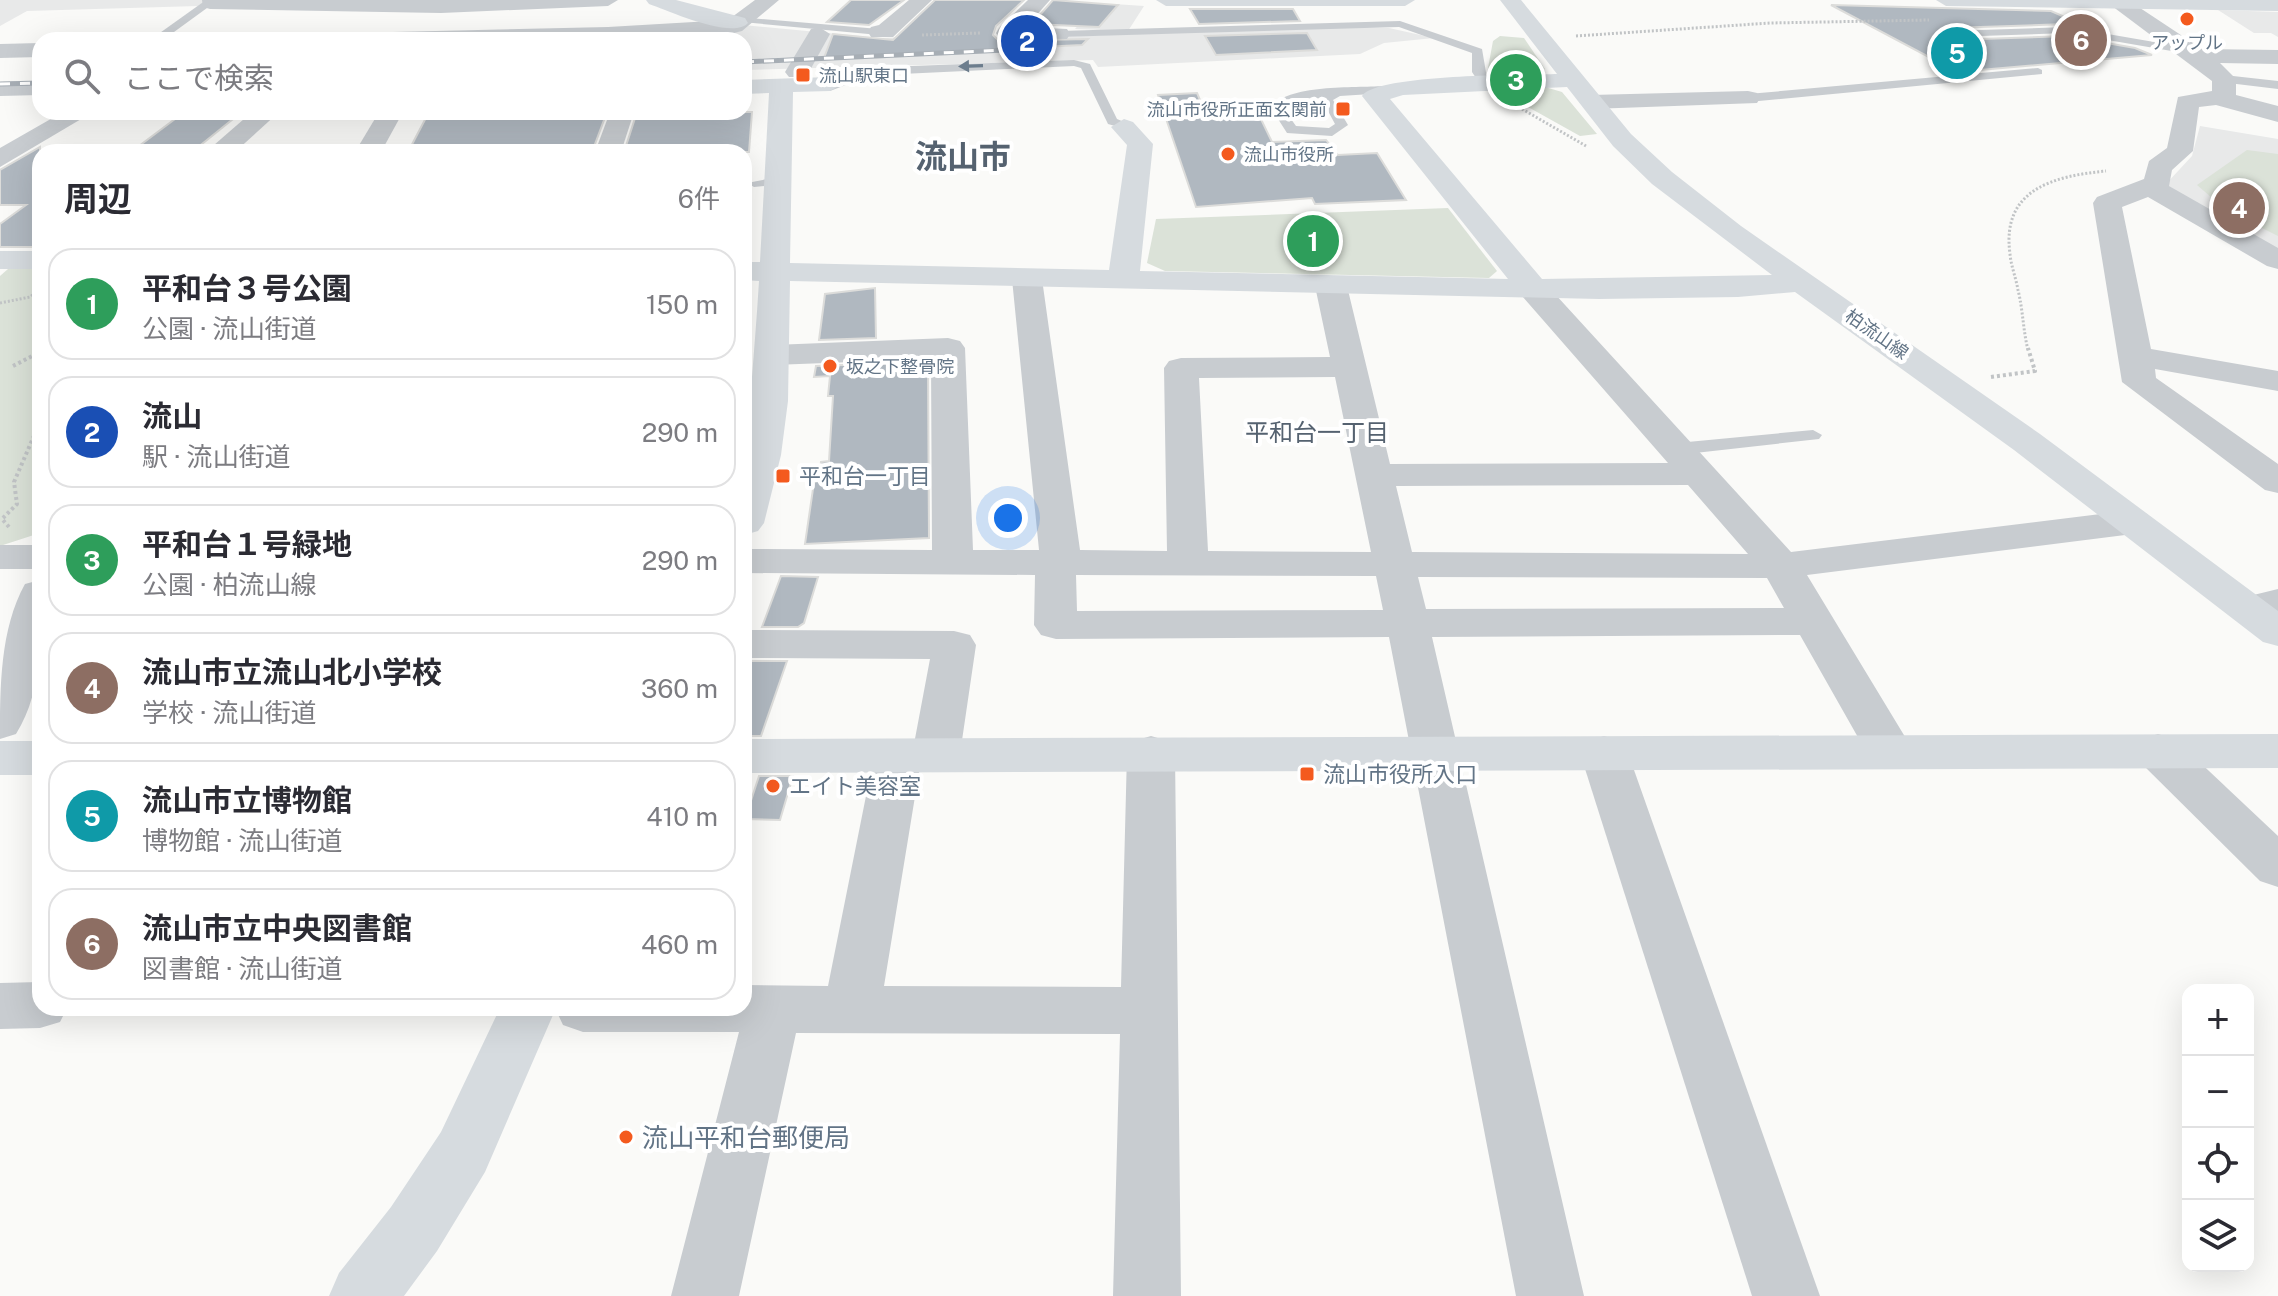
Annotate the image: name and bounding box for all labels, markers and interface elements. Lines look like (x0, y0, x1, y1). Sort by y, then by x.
pin: 6 (2055, 10, 2107, 70)
marker: アップル (2178, 10, 2196, 28)
pin: 2 (1001, 11, 1053, 71)
pin: 5 (1931, 23, 1983, 83)
search box (32, 32, 752, 120)
place label: アップル (2151, 32, 2223, 53)
pin: 3 (1490, 50, 1542, 110)
icon: search (60, 54, 104, 98)
text: ここで検索 (124, 60, 274, 96)
one-way arrow (958, 60, 983, 73)
place label: 流山駅東口 (819, 65, 909, 86)
marker: 流山駅東口 (794, 66, 812, 84)
place label: 流山市役所正面玄関前 (1147, 99, 1327, 120)
marker: 流山市役所正面玄関前 (1334, 100, 1352, 118)
district label: 流山市 (915, 138, 1011, 175)
place label: 流山市役所 (1244, 144, 1334, 165)
marker: 流山市役所 (1219, 145, 1237, 163)
pin: 4 (2213, 178, 2265, 238)
text: 周辺 (64, 179, 132, 219)
text: 6件 (678, 183, 720, 214)
pin: 1 (1287, 211, 1339, 271)
text: 平和台３号公園 (142, 270, 352, 306)
text: 1 (86, 289, 98, 320)
text: 150 m (646, 289, 718, 320)
street label: 柏流山線 (1841, 305, 1913, 363)
text: 公園 · 流山街道 (142, 313, 316, 344)
place label: 坂之下整骨院 (846, 356, 954, 377)
marker: 坂之下整骨院 (821, 357, 839, 375)
text: 流山 (142, 398, 202, 434)
text: 2 (84, 417, 100, 448)
text: 290 m (642, 417, 718, 448)
district label: 平和台一丁目 (1245, 418, 1389, 446)
text: 駅 · 流山街道 (142, 441, 290, 472)
place label: 平和台一丁目 (799, 463, 931, 489)
marker: 平和台一丁目 (774, 467, 792, 485)
your location (988, 498, 1028, 538)
text: 平和台１号緑地 (142, 526, 352, 562)
text: 3 (83, 545, 101, 576)
text: 290 m (642, 545, 718, 576)
text: 公園 · 柏流山線 (142, 569, 316, 600)
text: 流山市立流山北小学校 (142, 654, 442, 690)
text: 4 (83, 673, 101, 704)
text: 360 m (641, 673, 718, 704)
text: 学校 · 流山街道 (142, 697, 316, 728)
place label: 流山市役所入口 (1323, 761, 1477, 787)
marker: 流山市役所入口 (1298, 765, 1316, 783)
place label: エイト美容室 (789, 773, 921, 799)
marker: エイト美容室 (764, 777, 782, 795)
text: 流山市立博物館 (142, 782, 352, 818)
text: 5 (83, 801, 101, 832)
text: 410 m (646, 801, 718, 832)
text: 博物館 · 流山街道 (142, 825, 342, 856)
text: 流山市立中央図書館 (142, 910, 412, 946)
text: 6 (83, 929, 101, 960)
text: 460 m (641, 929, 718, 960)
text: 図書館 · 流山街道 (142, 953, 342, 984)
map controls (2182, 984, 2254, 1272)
button: + (2182, 984, 2254, 1056)
button: − (2182, 1056, 2254, 1128)
place label: 流山平和台郵便局 (642, 1122, 850, 1153)
marker: 流山平和台郵便局 (617, 1128, 635, 1146)
button: locate (2182, 1128, 2254, 1200)
button: layers (2182, 1200, 2254, 1272)

